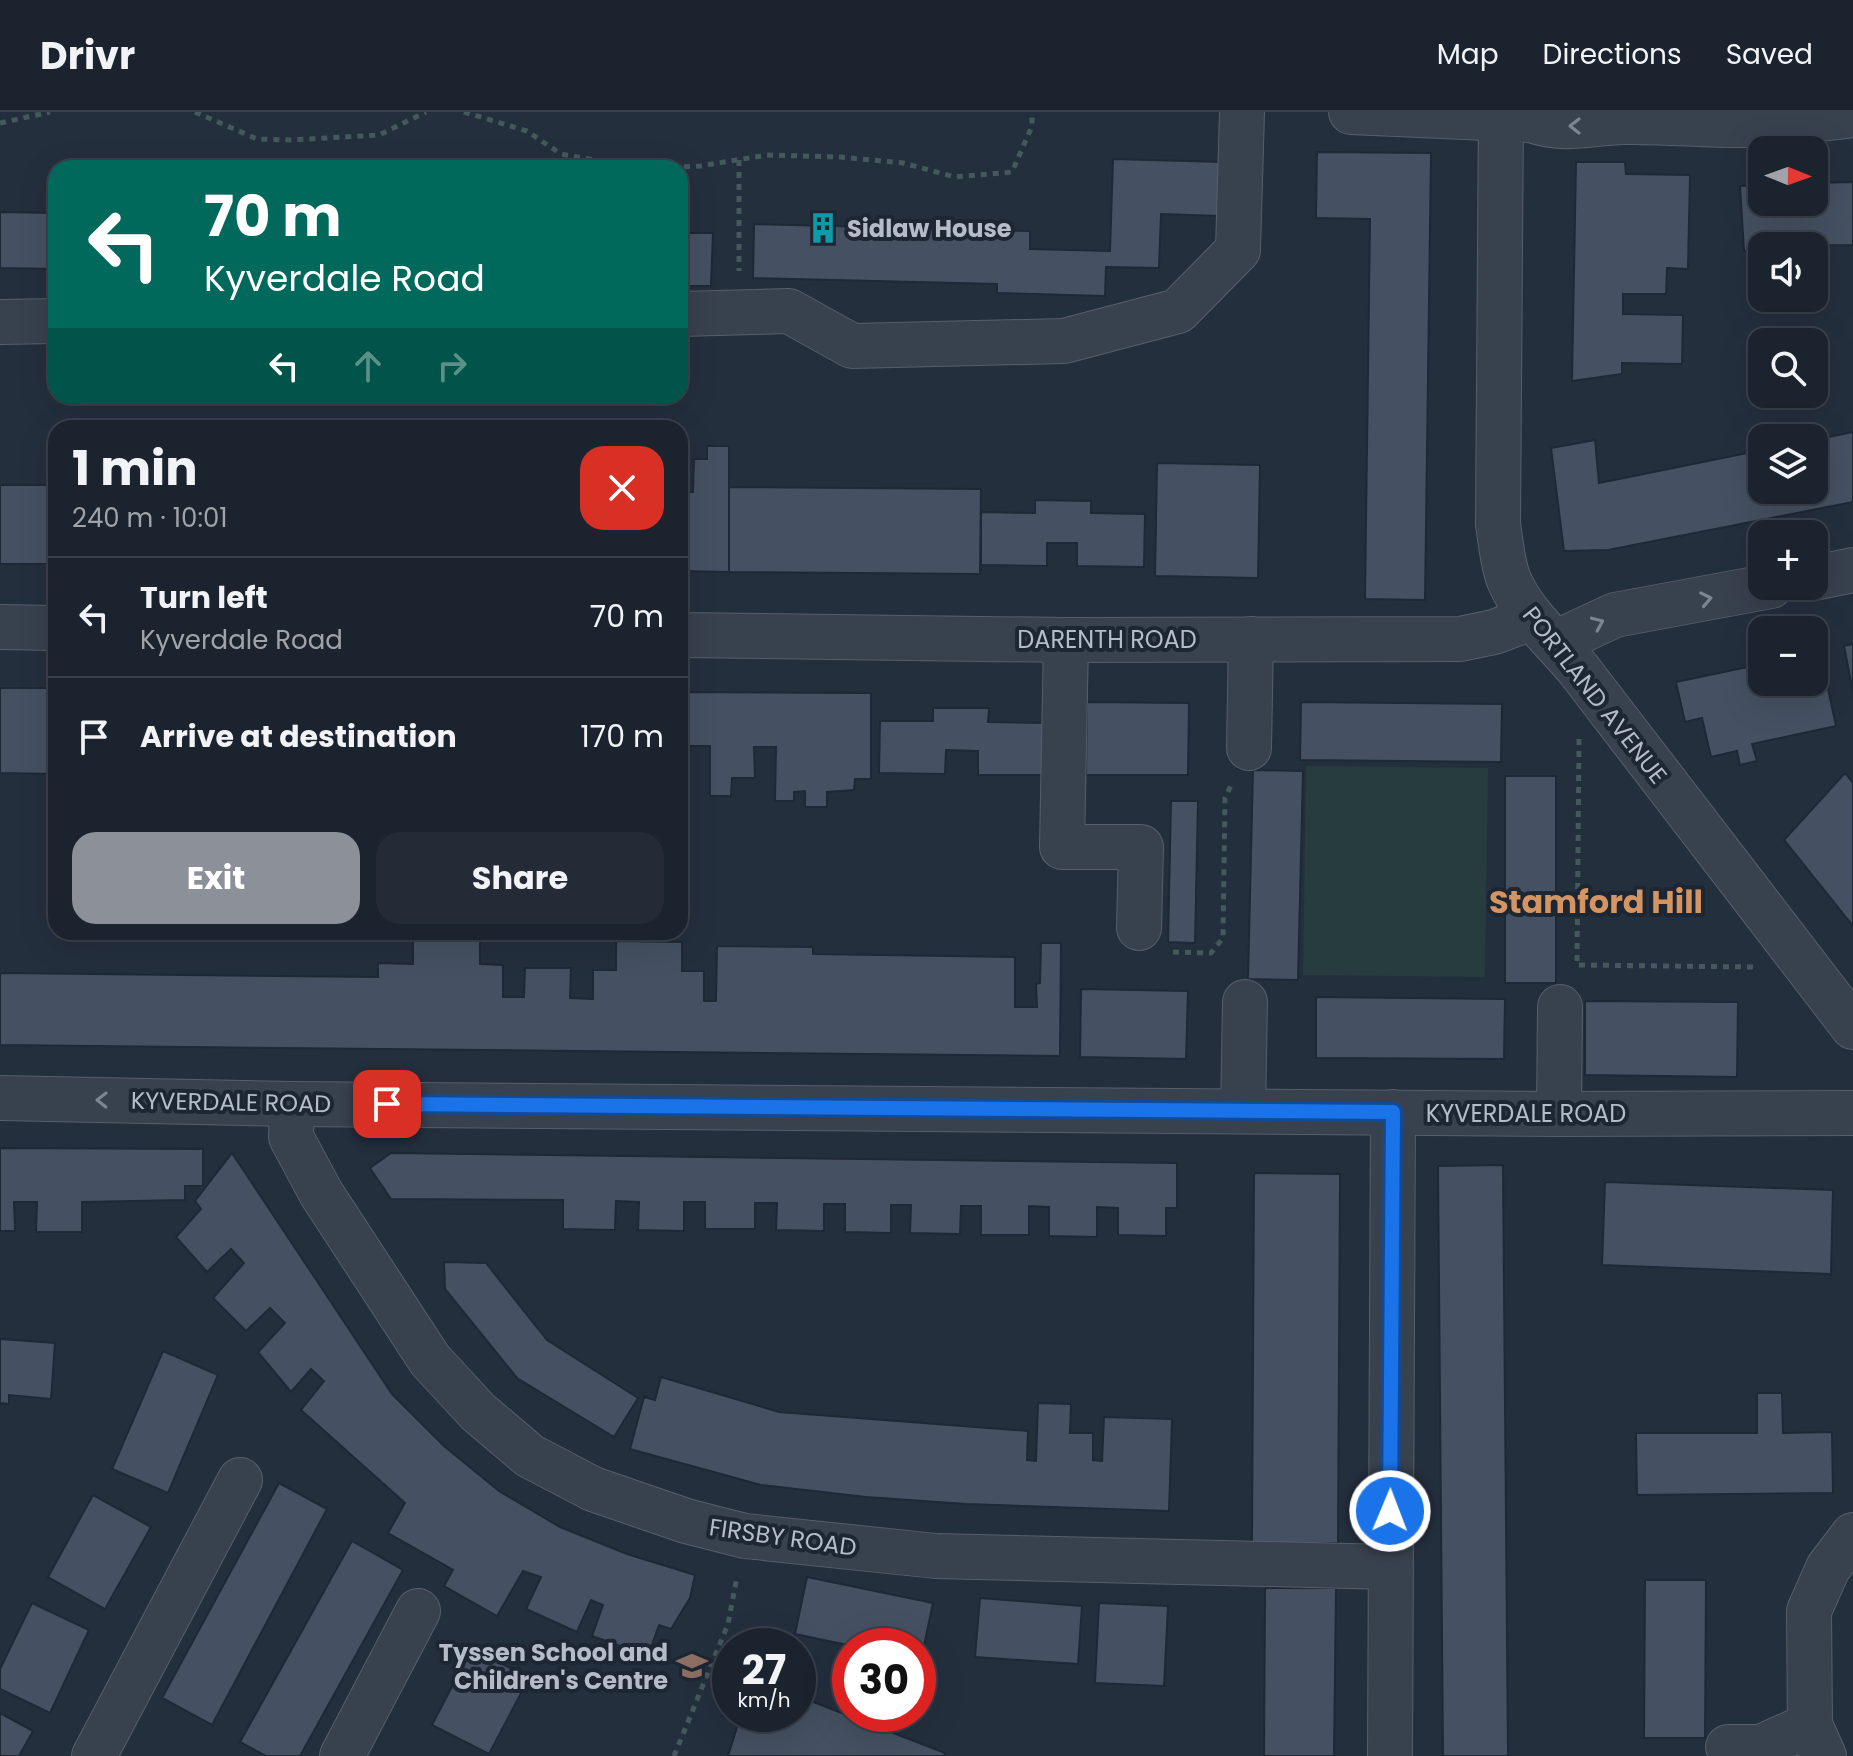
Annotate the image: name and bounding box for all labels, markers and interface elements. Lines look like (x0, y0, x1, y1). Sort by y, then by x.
text: Drivr (40, 29, 135, 82)
text: Map (1437, 35, 1499, 74)
text: Directions (1543, 35, 1682, 74)
text: Saved (1726, 35, 1813, 74)
one-way arrow (1568, 117, 1581, 135)
north arrow (1748, 136, 1828, 216)
map controls (1748, 136, 1828, 696)
text: 70 m (204, 177, 342, 256)
icon: left (72, 192, 176, 296)
building icon: Sidlaw House (806, 211, 840, 245)
place label: Sidlaw House (847, 212, 1012, 245)
button: sound (1748, 232, 1828, 312)
text: Kyverdale Road (204, 253, 485, 304)
button: search (1748, 328, 1828, 408)
icon: left (262, 344, 306, 388)
icon: ahead (346, 344, 390, 388)
icon: right (430, 344, 474, 388)
button: layers (1748, 424, 1828, 504)
text: 1 min (72, 435, 198, 502)
button: close (580, 446, 664, 530)
text: 240 m · 10:01 (72, 500, 228, 536)
button: + (1748, 520, 1828, 600)
text: Turn left (140, 576, 268, 619)
one-way arrow (1700, 591, 1713, 608)
icon: left (72, 595, 116, 639)
text: 70 m (590, 595, 664, 638)
street label: PORTLAND AVENUE (1515, 599, 1675, 791)
one-way arrow (1590, 616, 1604, 632)
button: − (1748, 616, 1828, 696)
text: Kyverdale Road (140, 622, 343, 658)
street label: DARENTH ROAD (1017, 623, 1197, 656)
icon: arrive (72, 715, 116, 759)
text: Arrive at destination (140, 715, 457, 758)
text: 170 m (580, 715, 664, 758)
button: Exit (72, 832, 360, 924)
button: Share (376, 832, 664, 924)
district label: Stamford Hill (1489, 879, 1703, 924)
pin (353, 1070, 421, 1138)
icon: arrive (365, 1082, 409, 1126)
street label: KYVERDALE ROAD (131, 1084, 331, 1120)
one-way arrow (95, 1091, 108, 1109)
street label: KYVERDALE ROAD (1426, 1097, 1626, 1130)
position arrow (1348, 1469, 1432, 1553)
street label: FIRSBY ROAD (707, 1510, 859, 1564)
speed limit sign: 30 (832, 1628, 936, 1732)
place label: Tyssen School and Children's Centre (439, 1636, 668, 1697)
text: 27 (742, 1642, 786, 1698)
school or university icon: Tyssen School and Children's Centre (675, 1649, 709, 1683)
text: km/h (737, 1686, 791, 1714)

